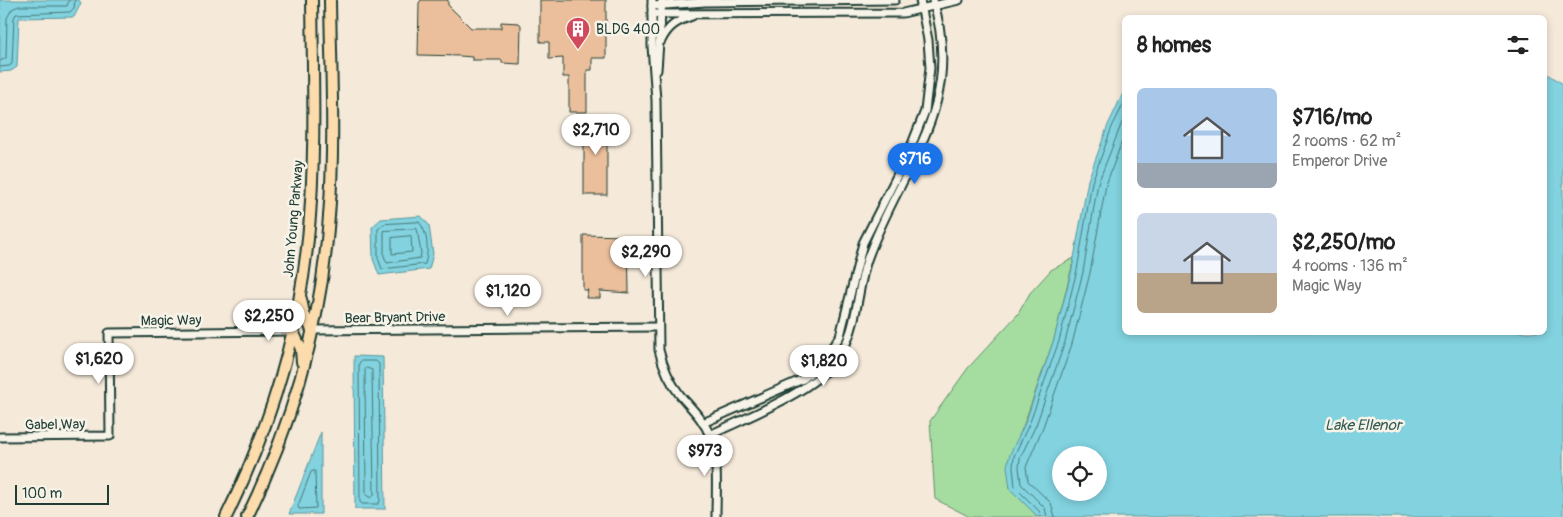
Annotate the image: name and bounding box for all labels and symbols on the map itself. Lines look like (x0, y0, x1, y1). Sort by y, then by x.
building icon: BLDG 400 (565, 16, 591, 50)
place label: BLDG 400 (596, 21, 660, 38)
pin: $2,710 (555, 114, 637, 156)
pin: $716 (885, 142, 945, 185)
street label: John Young Parkway (280, 160, 307, 278)
pin: $2,290 (605, 236, 687, 278)
pin: $1,120 (467, 274, 549, 317)
pin: $2,250 (228, 300, 310, 342)
street label: Bear Bryant Drive (345, 308, 446, 327)
street label: Magic Way (141, 311, 202, 330)
pin: $1,620 (58, 342, 140, 385)
pin: $1,820 (783, 344, 865, 387)
street label: Gabel Way (25, 415, 85, 434)
water label: Lake Ellenor (1325, 416, 1403, 435)
pin: $973 (675, 434, 735, 477)
scale bar (15, 482, 109, 505)

